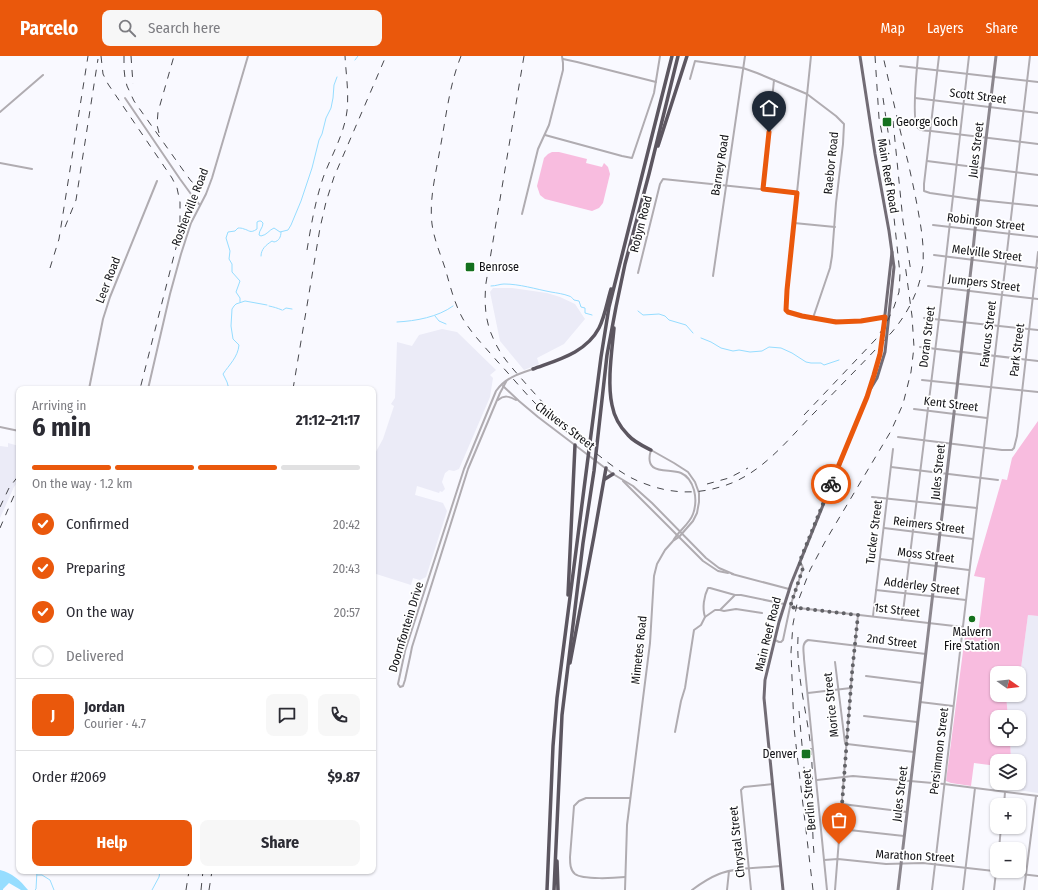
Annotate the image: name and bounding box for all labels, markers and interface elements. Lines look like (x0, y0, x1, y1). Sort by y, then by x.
search box (102, 10, 382, 46)
text: Parcelo (20, 17, 78, 40)
icon: search (116, 17, 138, 39)
text: Search here (148, 19, 220, 37)
text: Map (881, 20, 905, 37)
text: Layers (927, 20, 963, 37)
text: Share (985, 20, 1018, 37)
street label: Scott Street (949, 86, 1007, 106)
pin (752, 91, 786, 132)
icon: home (758, 97, 780, 119)
place label: George Goch (896, 115, 958, 129)
marker: George Goch (881, 116, 893, 128)
street label: Jules Street (966, 121, 986, 179)
street label: Raebor Road (821, 131, 841, 195)
street label: Barney Road (708, 133, 732, 197)
street label: Main Reef Road (874, 137, 902, 215)
street label: Rosherville Road (169, 166, 211, 248)
street label: Robyn Road (627, 194, 655, 254)
street label: Robinson Street (946, 210, 1026, 234)
street label: Melville Street (951, 242, 1023, 264)
street label: Leer Road (93, 255, 123, 305)
place label: Benrose (479, 260, 519, 274)
marker: Benrose (464, 261, 476, 273)
street label: Jumpers Street (947, 272, 1021, 294)
street label: Fawcus Street (977, 300, 999, 368)
street label: Doran Street (916, 305, 938, 368)
street label: Park Street (1007, 322, 1027, 377)
street label: Kent Street (923, 394, 979, 414)
text: Arriving in (32, 398, 86, 413)
street label: Chilvers Street (532, 399, 598, 453)
text: 21:12–21:17 (296, 411, 360, 429)
text: 6 min (32, 412, 91, 443)
street label: Jules Street (928, 443, 948, 501)
courier (811, 464, 851, 504)
icon: bike (820, 473, 842, 495)
text: On the way · 1.2 km (32, 476, 133, 491)
street label: Tucker Street (863, 499, 885, 565)
icon: check (32, 513, 54, 535)
street label: Reimers Street (892, 514, 966, 536)
text: Confirmed (66, 515, 129, 533)
text: 20:42 (333, 517, 360, 532)
street label: Moss Street (897, 545, 955, 565)
icon: check (32, 557, 54, 579)
text: Preparing (66, 559, 125, 577)
text: 20:43 (333, 561, 360, 576)
street label: Adderley Street (883, 574, 961, 598)
street label: Doornfontein Drive (386, 580, 426, 674)
street label: Main Reef Road (752, 595, 784, 673)
street label: 1st Street (873, 600, 921, 620)
icon: check (32, 601, 54, 623)
text: On the way (66, 603, 134, 621)
text: 20:57 (334, 605, 360, 620)
marker: Malvern Fire Station (967, 614, 977, 624)
street label: Mimetes Road (628, 615, 650, 685)
place label: Malvern Fire Station (944, 625, 1000, 653)
street label: 2nd Street (866, 631, 918, 651)
text: Delivered (66, 647, 124, 665)
north arrow (990, 666, 1026, 702)
map controls (990, 666, 1026, 878)
street label: Morice Street (821, 672, 841, 738)
button: chat (266, 694, 308, 736)
button: phone (318, 694, 360, 736)
text: Jordan (84, 698, 125, 716)
text: J (51, 706, 55, 724)
street label: Persimmon Street (927, 707, 951, 795)
button: locate (990, 710, 1026, 746)
text: Courier · 4.7 (84, 716, 146, 731)
place label: Denver (762, 747, 798, 761)
marker: Denver (800, 748, 812, 760)
button: layers (990, 754, 1026, 790)
street label: Jules Street (890, 765, 910, 823)
text: Order #2069 (32, 768, 106, 786)
text: $9.87 (327, 768, 360, 786)
street label: Berlin Street (799, 769, 819, 831)
button: + (990, 798, 1026, 834)
pin (822, 803, 856, 844)
street label: Chrystal Street (726, 805, 748, 879)
icon: bag (828, 809, 850, 831)
button: Help (32, 820, 192, 866)
button: Share (200, 820, 360, 866)
button: − (990, 842, 1026, 878)
street label: Marathon Street (875, 847, 955, 865)

